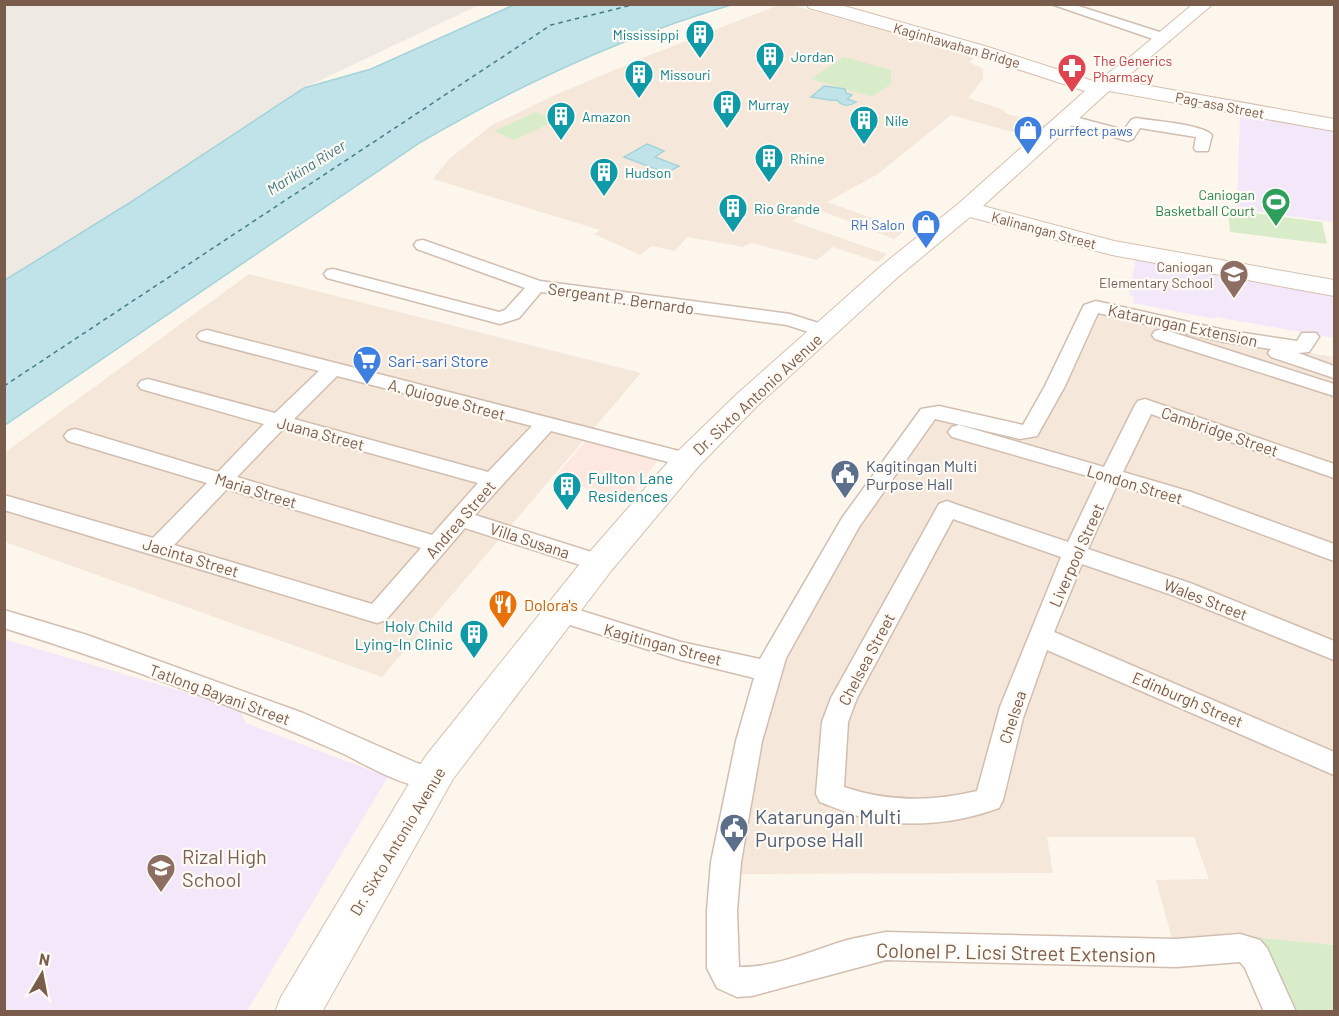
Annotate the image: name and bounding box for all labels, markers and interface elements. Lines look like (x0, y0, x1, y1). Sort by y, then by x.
building icon: Mississippi (684, 18, 716, 60)
street label: Kaginhawahan Bridge (892, 19, 1022, 71)
place label: Mississippi (613, 26, 679, 43)
building icon: Jordan (754, 40, 786, 82)
place label: Jordan (791, 48, 834, 65)
pharmacy icon: The Generics Pharmacy (1056, 52, 1088, 94)
place label: The Generics Pharmacy (1093, 52, 1173, 85)
building icon: Missouri (623, 58, 655, 100)
place label: Missouri (660, 66, 711, 83)
building icon: Murray (711, 88, 743, 130)
street label: Pag-asa Street (1174, 88, 1266, 122)
place label: Murray (748, 96, 790, 113)
building icon: Amazon (545, 100, 577, 142)
building icon: Nile (848, 104, 880, 146)
place label: Amazon (582, 108, 631, 125)
place label: Nile (885, 112, 909, 129)
shop icon: purrfect paws (1012, 114, 1044, 156)
place label: purrfect paws (1049, 122, 1133, 139)
water label: Marikina River (263, 135, 349, 198)
building icon: Rhine (753, 142, 785, 184)
place label: Rhine (790, 150, 825, 167)
building icon: Hudson (588, 156, 620, 198)
place label: Hudson (625, 164, 671, 181)
place label: Caniogan Basketball Court (1155, 186, 1255, 219)
sports icon: Caniogan Basketball Court (1260, 186, 1292, 228)
building icon: Rio Grande (717, 192, 749, 234)
place label: Rio Grande (754, 200, 820, 217)
shop icon: RH Salon (910, 208, 942, 250)
street label: Kalinangan Street (990, 208, 1098, 252)
place label: RH Salon (851, 216, 905, 233)
place label: Caniogan Elementary School (1099, 258, 1213, 291)
school or university icon: Caniogan Elementary School (1218, 258, 1250, 300)
street label: Sergeant P. Bernardo (547, 278, 695, 318)
street label: Katarungan Extension (1106, 300, 1260, 350)
street label: Dr. Sixto Antonio Avenue (689, 329, 825, 459)
supermarket icon: Sari-sari Store (351, 344, 383, 386)
place label: Sari-sari Store (388, 351, 489, 370)
street label: A. Quiogue Street (386, 374, 508, 424)
street label: Cambridge Street (1159, 402, 1281, 460)
street label: Juana Street (275, 412, 367, 454)
place label: Kagitingan Multi Purpose Hall (866, 456, 977, 493)
public building icon: Kagitingan Multi Purpose Hall (829, 458, 861, 500)
street label: London Street (1085, 460, 1185, 508)
place label: Fullton Lane Residences (588, 468, 673, 505)
street label: Maria Street (213, 469, 299, 511)
building icon: Fullton Lane Residences (551, 470, 583, 512)
street label: Andrea Street (421, 476, 499, 562)
street label: Liverpool Street (1045, 500, 1107, 610)
street label: Villa Susana (488, 518, 572, 562)
street label: Jacinta Street (141, 533, 241, 581)
street label: Wales Street (1161, 574, 1251, 624)
restaurant icon: Dolora's (487, 588, 519, 630)
place label: Dolora's (524, 595, 578, 614)
street label: Chelsea Street (834, 610, 898, 708)
place label: Holy Child Lying-In Clinic (355, 616, 453, 653)
building icon: Holy Child Lying-In Clinic (458, 618, 490, 660)
street label: Kagitingan Street (602, 619, 724, 669)
street label: Tatlong Bayani Street (147, 660, 293, 728)
street label: Edinburgh Street (1130, 667, 1246, 731)
street label: Chelsea (995, 688, 1029, 746)
street label: Dr. Sixto Antonio Avenue (345, 763, 449, 919)
place label: Katarungan Multi Purpose Hall (755, 804, 901, 851)
public building icon: Katarungan Multi Purpose Hall (718, 812, 750, 854)
place label: Rizal High School (182, 844, 267, 891)
school or university icon: Rizal High School (145, 852, 177, 894)
street label: Colonel P. Licsi Street Extension (876, 938, 1156, 966)
north arrow (12, 944, 72, 1004)
text: N (38, 948, 52, 969)

